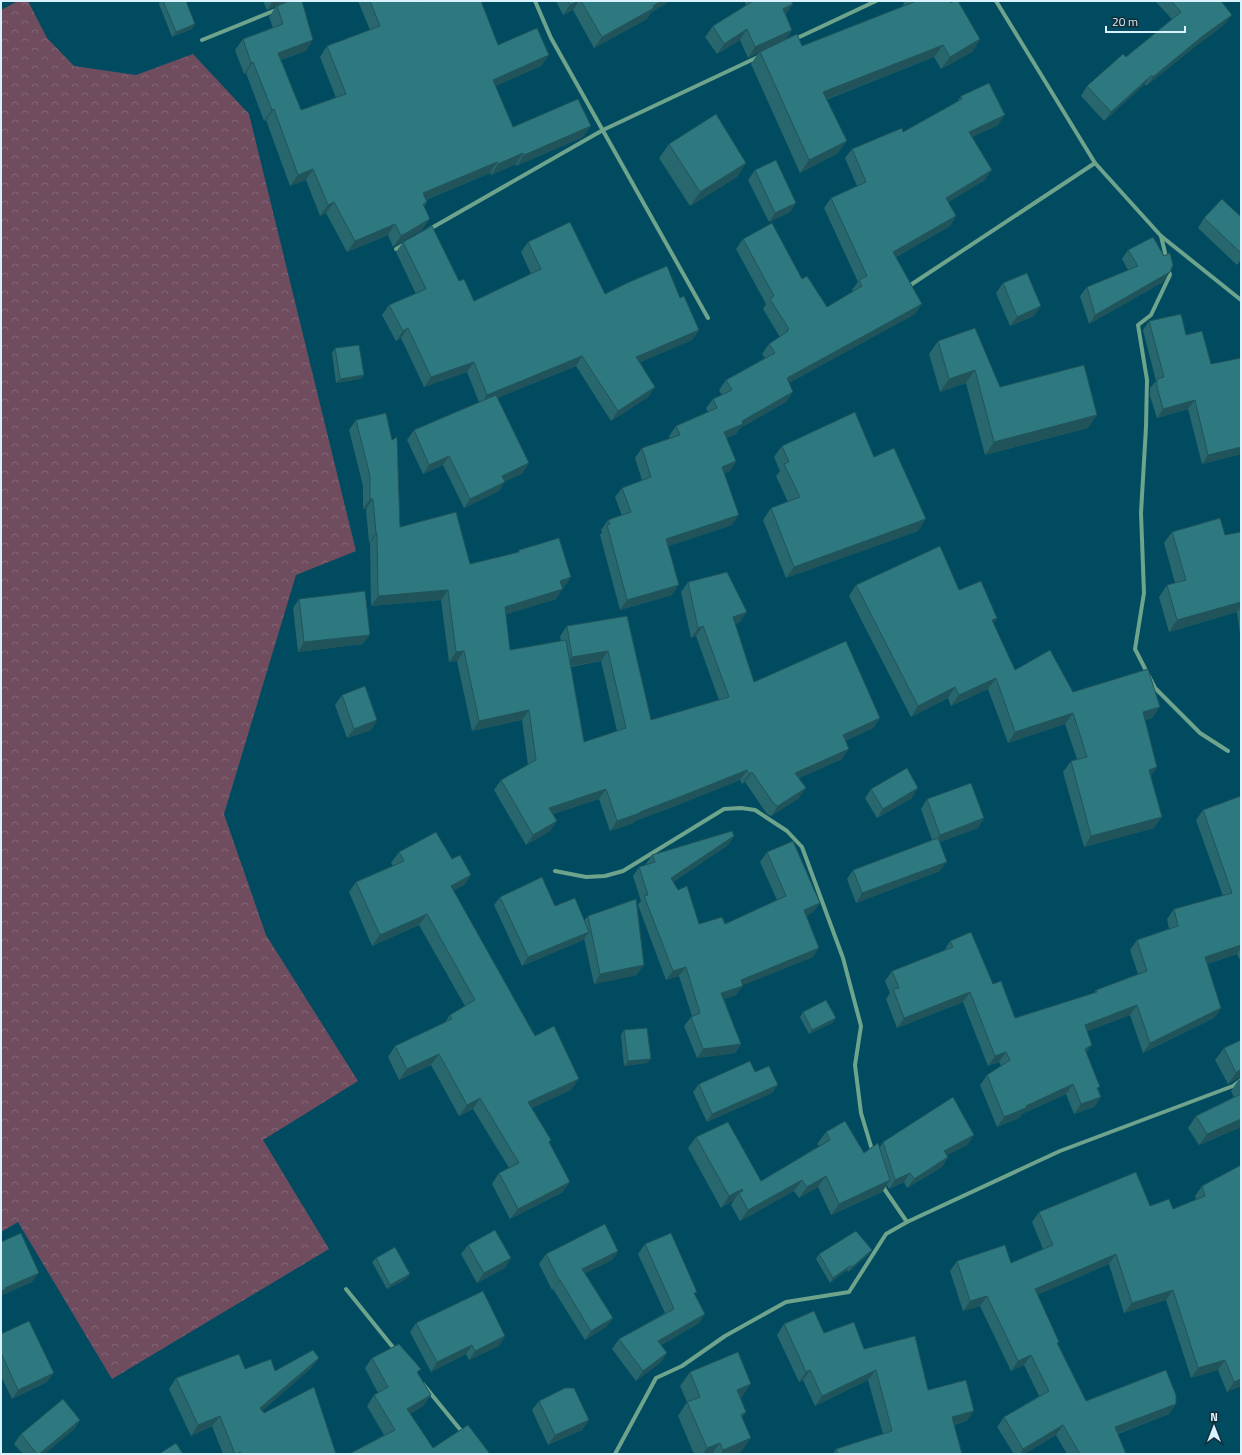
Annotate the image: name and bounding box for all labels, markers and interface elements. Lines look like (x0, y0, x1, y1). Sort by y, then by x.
scale bar (1106, 8, 1185, 34)
text: 20 m (1112, 12, 1138, 31)
north arrow (1194, 1407, 1234, 1447)
text: N (1210, 1409, 1218, 1425)

